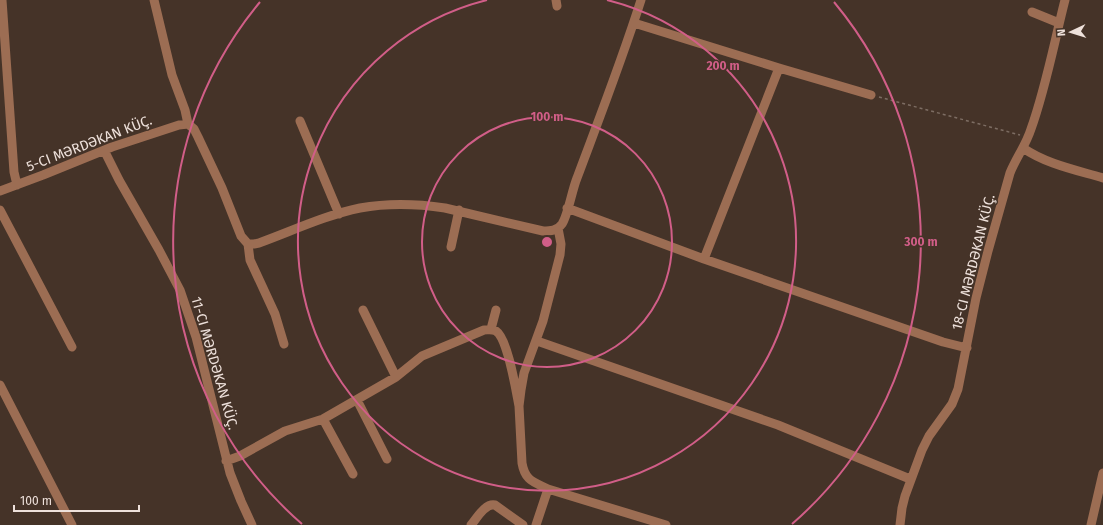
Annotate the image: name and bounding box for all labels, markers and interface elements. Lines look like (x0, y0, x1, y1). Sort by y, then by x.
north arrow (1051, 12, 1091, 52)
text: N (1055, 29, 1068, 37)
text: 200 m (706, 59, 740, 73)
text: 100 m (531, 110, 563, 124)
street label: 5-CI MƏRDƏKAN KÜÇ. (24, 111, 154, 175)
street label: 18-CI MƏRDƏKAN KÜÇ. (947, 192, 999, 332)
centre of rings (540, 235, 554, 249)
text: 300 m (903, 235, 938, 249)
street label: 11-CI MƏRDƏKAN KÜÇ. (187, 294, 243, 432)
scale bar (14, 487, 139, 513)
text: 100 m (20, 494, 52, 508)

